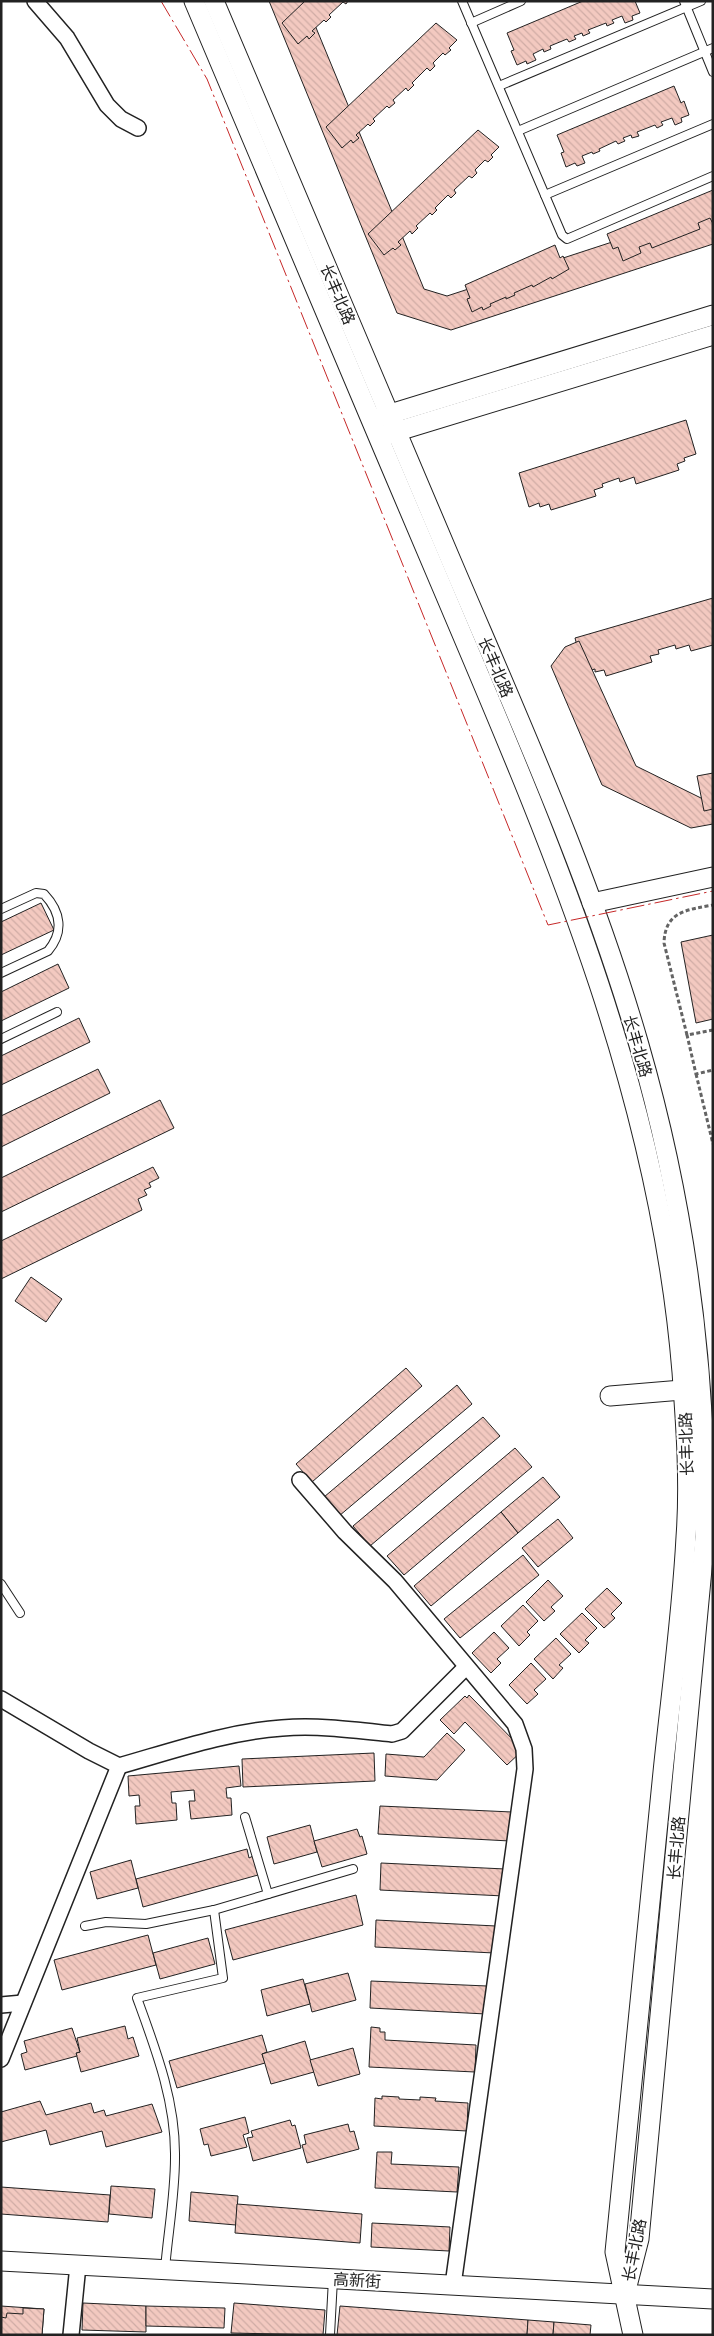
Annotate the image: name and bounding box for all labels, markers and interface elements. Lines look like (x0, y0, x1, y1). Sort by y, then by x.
street label: 长丰北路 (316, 261, 359, 327)
street label: 长丰北路 (474, 634, 517, 700)
street label: 长丰北路 (620, 1013, 655, 1080)
street label: 长丰北路 (676, 1412, 697, 1476)
street label: 长丰北路 (664, 1815, 689, 1881)
street label: 长丰北路 (619, 2217, 650, 2283)
street label: 高新街 (333, 2270, 381, 2291)

